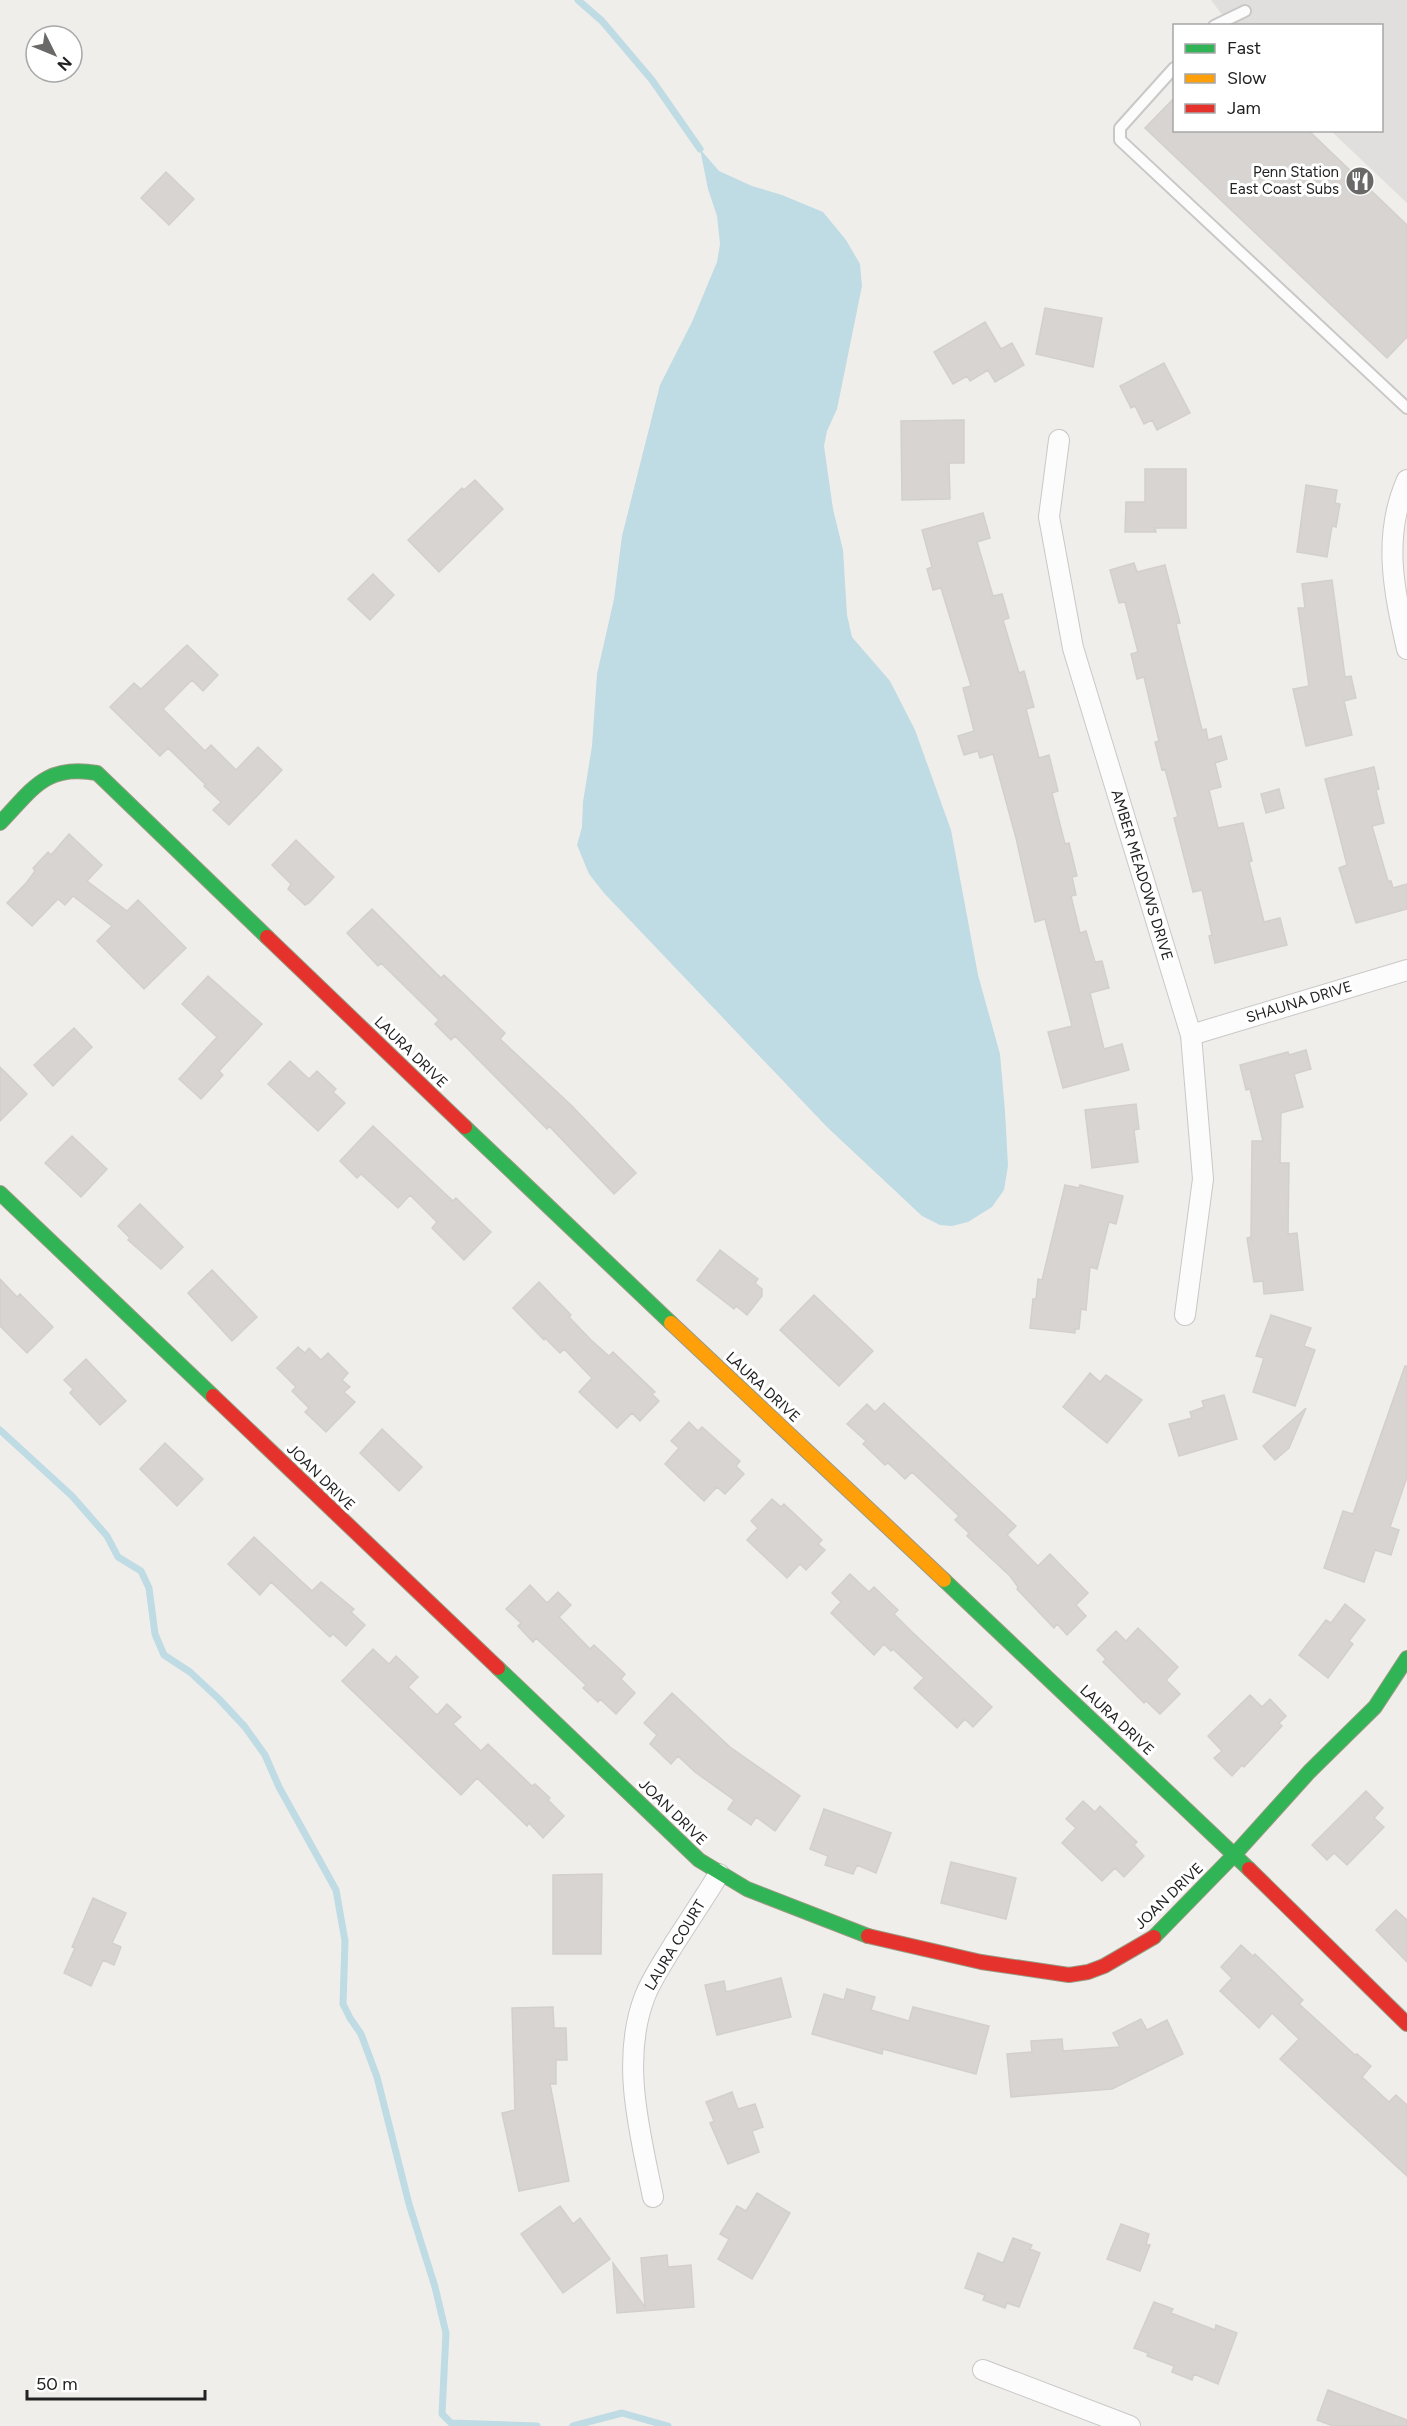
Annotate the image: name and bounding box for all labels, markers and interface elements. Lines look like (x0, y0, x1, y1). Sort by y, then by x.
north arrow (24, 24, 84, 84)
legend (1173, 24, 1383, 132)
text: Fast (1227, 37, 1261, 59)
text: N (53, 53, 76, 75)
text: Slow (1227, 67, 1266, 89)
text: Jam (1227, 97, 1261, 119)
place label: Penn Station East Coast Subs (1229, 163, 1339, 198)
restaurant icon: Penn Station East Coast Subs (1344, 165, 1376, 197)
street label: AMBER MEADOWS DRIVE (1107, 787, 1177, 963)
street label: SHAUNA DRIVE (1244, 977, 1354, 1027)
street label: LAURA DRIVE (371, 1013, 451, 1091)
street label: LAURA DRIVE (722, 1348, 804, 1426)
street label: JOAN DRIVE (283, 1440, 359, 1514)
street label: LAURA DRIVE (1076, 1681, 1158, 1759)
street label: JOAN DRIVE (635, 1775, 711, 1849)
street label: JOAN DRIVE (1131, 1859, 1207, 1933)
street label: LAURA COURT (641, 1896, 709, 1994)
scale bar (27, 2363, 206, 2401)
text: 50 m (36, 2373, 78, 2395)

